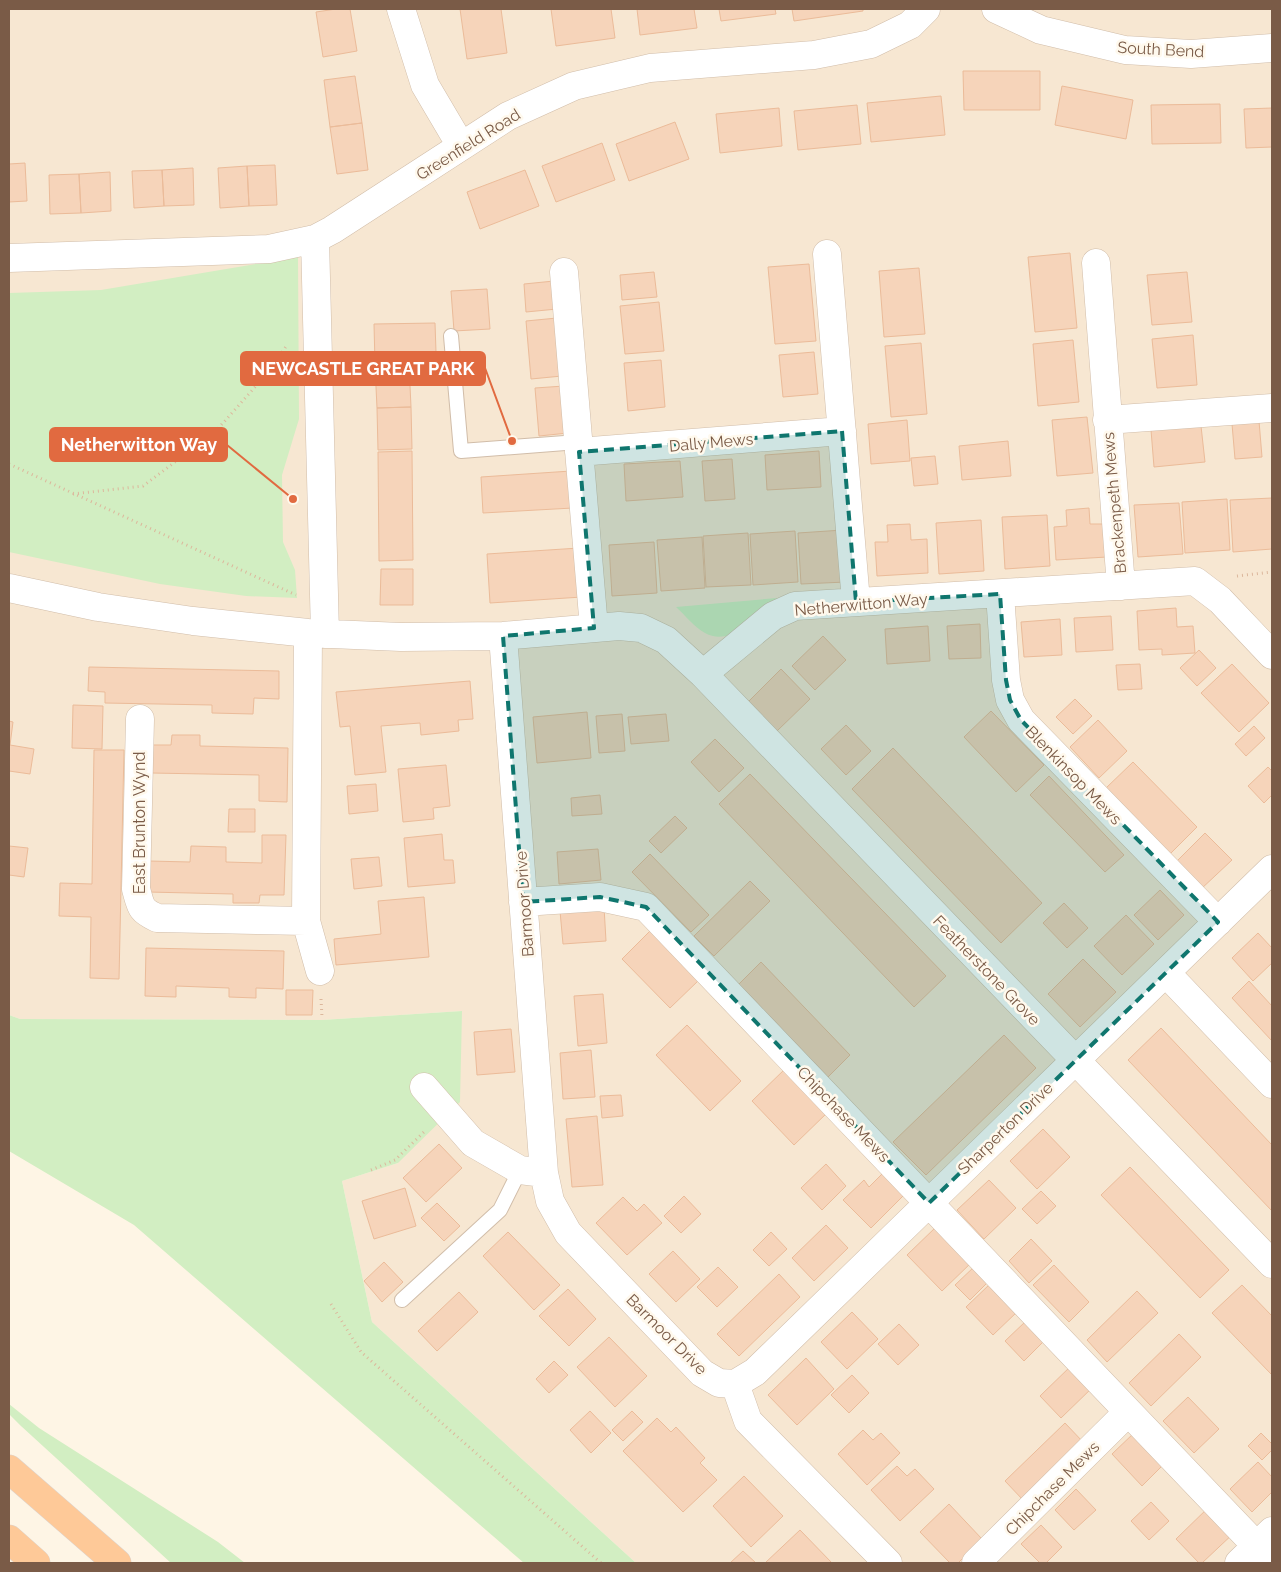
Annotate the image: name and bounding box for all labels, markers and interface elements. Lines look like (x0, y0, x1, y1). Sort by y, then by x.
street label: South Bend (1117, 38, 1205, 61)
street label: Greenfield Road (413, 105, 524, 184)
callout: NEWCASTLE GREAT PARK (241, 352, 485, 385)
text: NEWCASTLE GREAT PARK (251, 358, 475, 379)
callout: Netherwitton Way (50, 428, 227, 461)
street label: Dally Mews (668, 429, 754, 456)
street label: Brackenpeth Mews (1099, 431, 1130, 575)
text: Netherwitton Way (61, 434, 217, 455)
street label: Netherwitton Way (794, 589, 929, 620)
street label: Blenkinsop Mews (1022, 722, 1126, 829)
street label: East Brunton Wynd (130, 752, 149, 894)
street label: Barmoor Drive (511, 850, 538, 958)
street label: Featherstone Grove (929, 911, 1044, 1029)
street label: Chipchase Mews (793, 1063, 894, 1166)
street label: Sharperton Drive (954, 1078, 1057, 1178)
street label: Barmoor Drive (622, 1290, 711, 1379)
street label: Chipchase Mews (1001, 1437, 1104, 1539)

